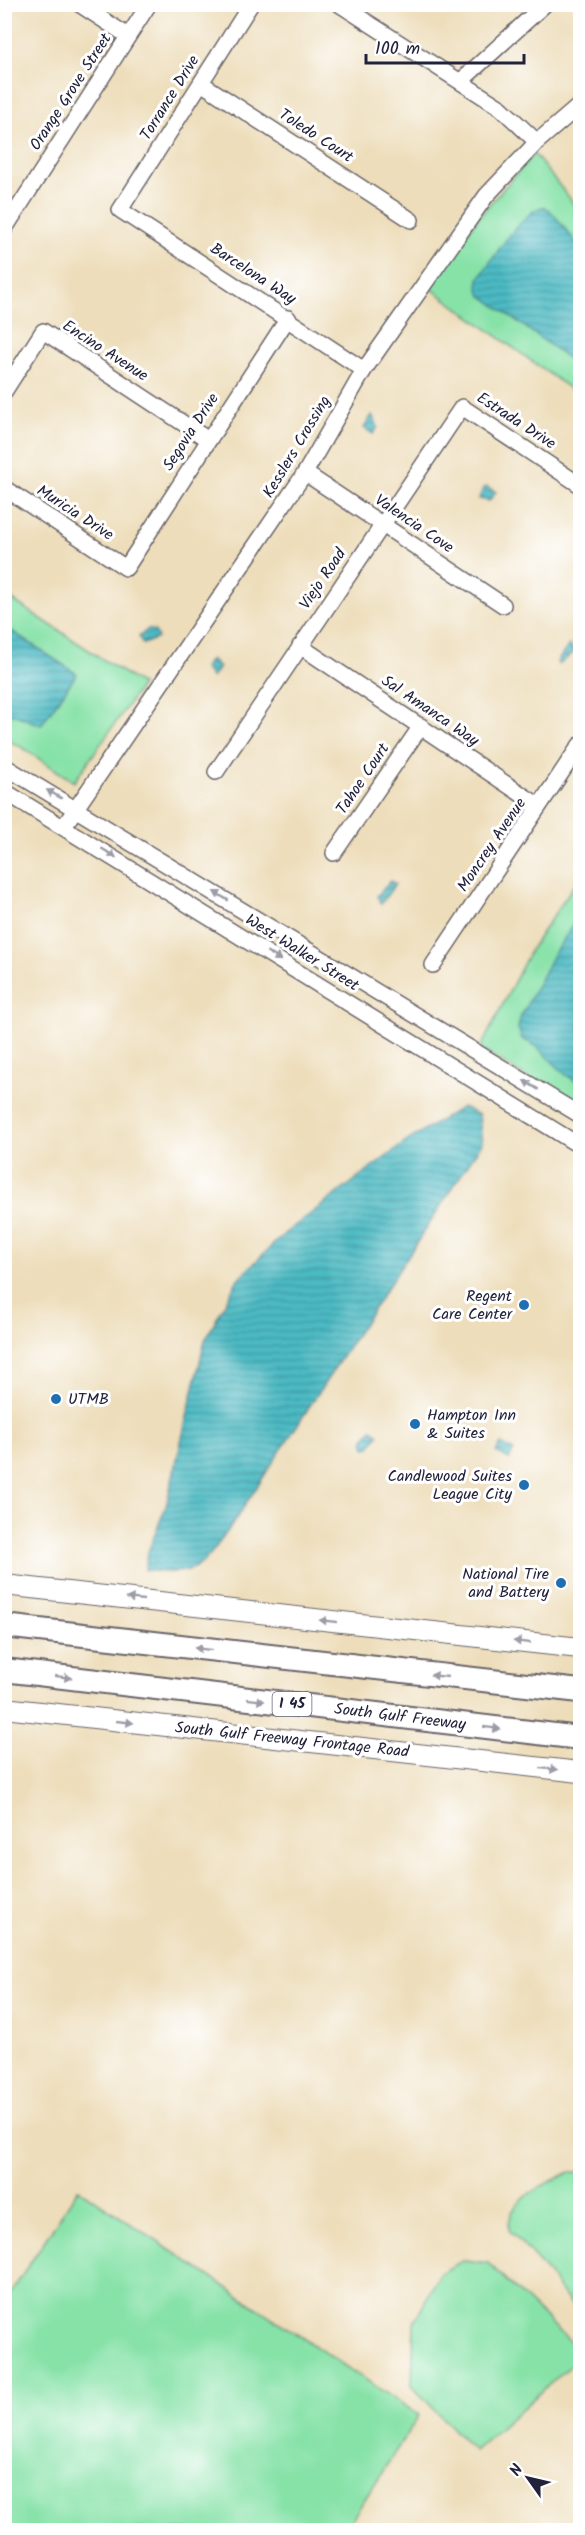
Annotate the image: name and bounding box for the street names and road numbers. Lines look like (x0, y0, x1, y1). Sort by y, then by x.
street label: Orange Grove Street (24, 28, 119, 156)
street label: Torrance Drive (134, 50, 206, 146)
street label: Toledo Court (274, 102, 359, 170)
street label: Barcelona Way (205, 237, 302, 312)
street label: Encino Avenue (57, 314, 153, 388)
street label: Estrada Drive (471, 386, 561, 456)
street label: Segovia Drive (156, 388, 226, 476)
street label: Kesslers Crossing (257, 391, 337, 503)
street label: Muricia Drive (31, 479, 119, 547)
street label: Valencia Cove (369, 488, 459, 560)
street label: Viejo Road (293, 542, 353, 615)
street label: Sal Amanca Way (376, 669, 484, 753)
street label: Tahoe Court (330, 738, 397, 820)
street label: Moncrey Avenue (451, 793, 533, 897)
street label: West Walker Street (240, 908, 364, 998)
road number: I 45 (272, 1692, 312, 1716)
street label: South Gulf Freeway (333, 1697, 468, 1738)
street label: South Gulf Freeway Frontage Road (174, 1715, 411, 1765)

